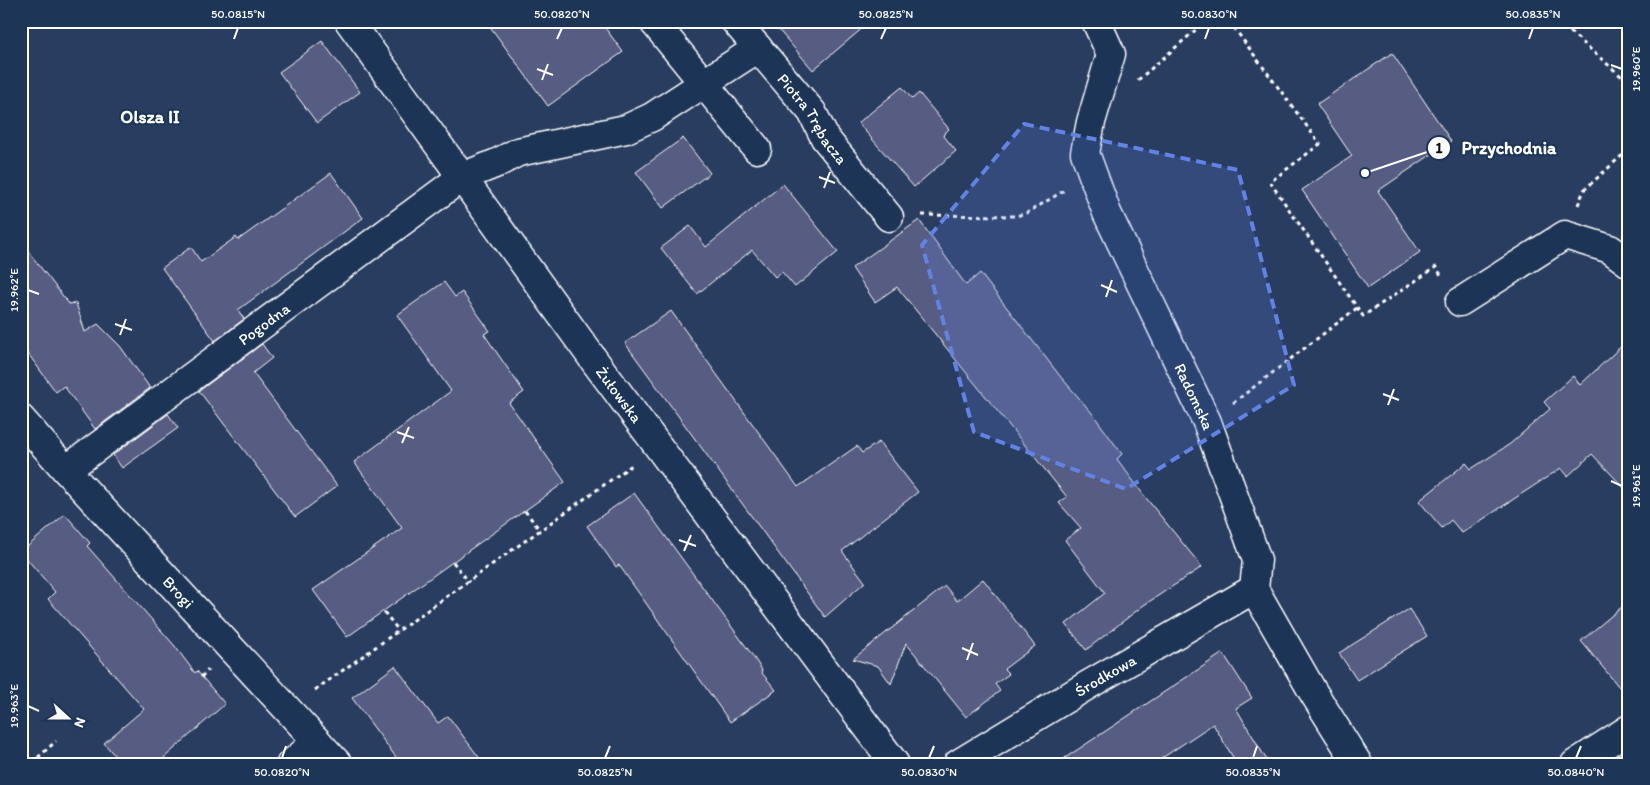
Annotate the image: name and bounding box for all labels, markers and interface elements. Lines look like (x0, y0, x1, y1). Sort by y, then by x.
text: 50.0815°N (211, 7, 265, 21)
text: 50.0820°N (534, 7, 590, 21)
text: 50.0825°N (859, 7, 913, 21)
text: 50.0830°N (1181, 7, 1237, 21)
text: 50.0835°N (1505, 7, 1561, 21)
text: 19.960°E (1629, 46, 1643, 91)
street label: Piotra Trębacza (774, 69, 852, 168)
district label: Olsza II (120, 106, 180, 128)
callout: Przychodnia (1426, 132, 1566, 165)
text: Przychodnia (1462, 137, 1557, 159)
text: 1 (1436, 139, 1443, 157)
text: 19.962°E (7, 268, 21, 312)
street label: Pogodna (234, 298, 294, 349)
street label: Radomska (1171, 360, 1219, 433)
street label: Żułowska (592, 363, 647, 427)
text: 19.961°E (1629, 464, 1643, 508)
street label: Brogi (159, 572, 198, 612)
street label: Środkowa (1071, 650, 1140, 700)
text: 19.963°E (7, 684, 21, 728)
north arrow (42, 692, 92, 742)
text: N (70, 715, 89, 730)
text: 50.0820°N (254, 765, 310, 779)
text: 50.0825°N (578, 765, 632, 779)
text: 50.0830°N (901, 765, 957, 779)
text: 50.0835°N (1225, 765, 1281, 779)
text: 50.0840°N (1548, 765, 1604, 779)

